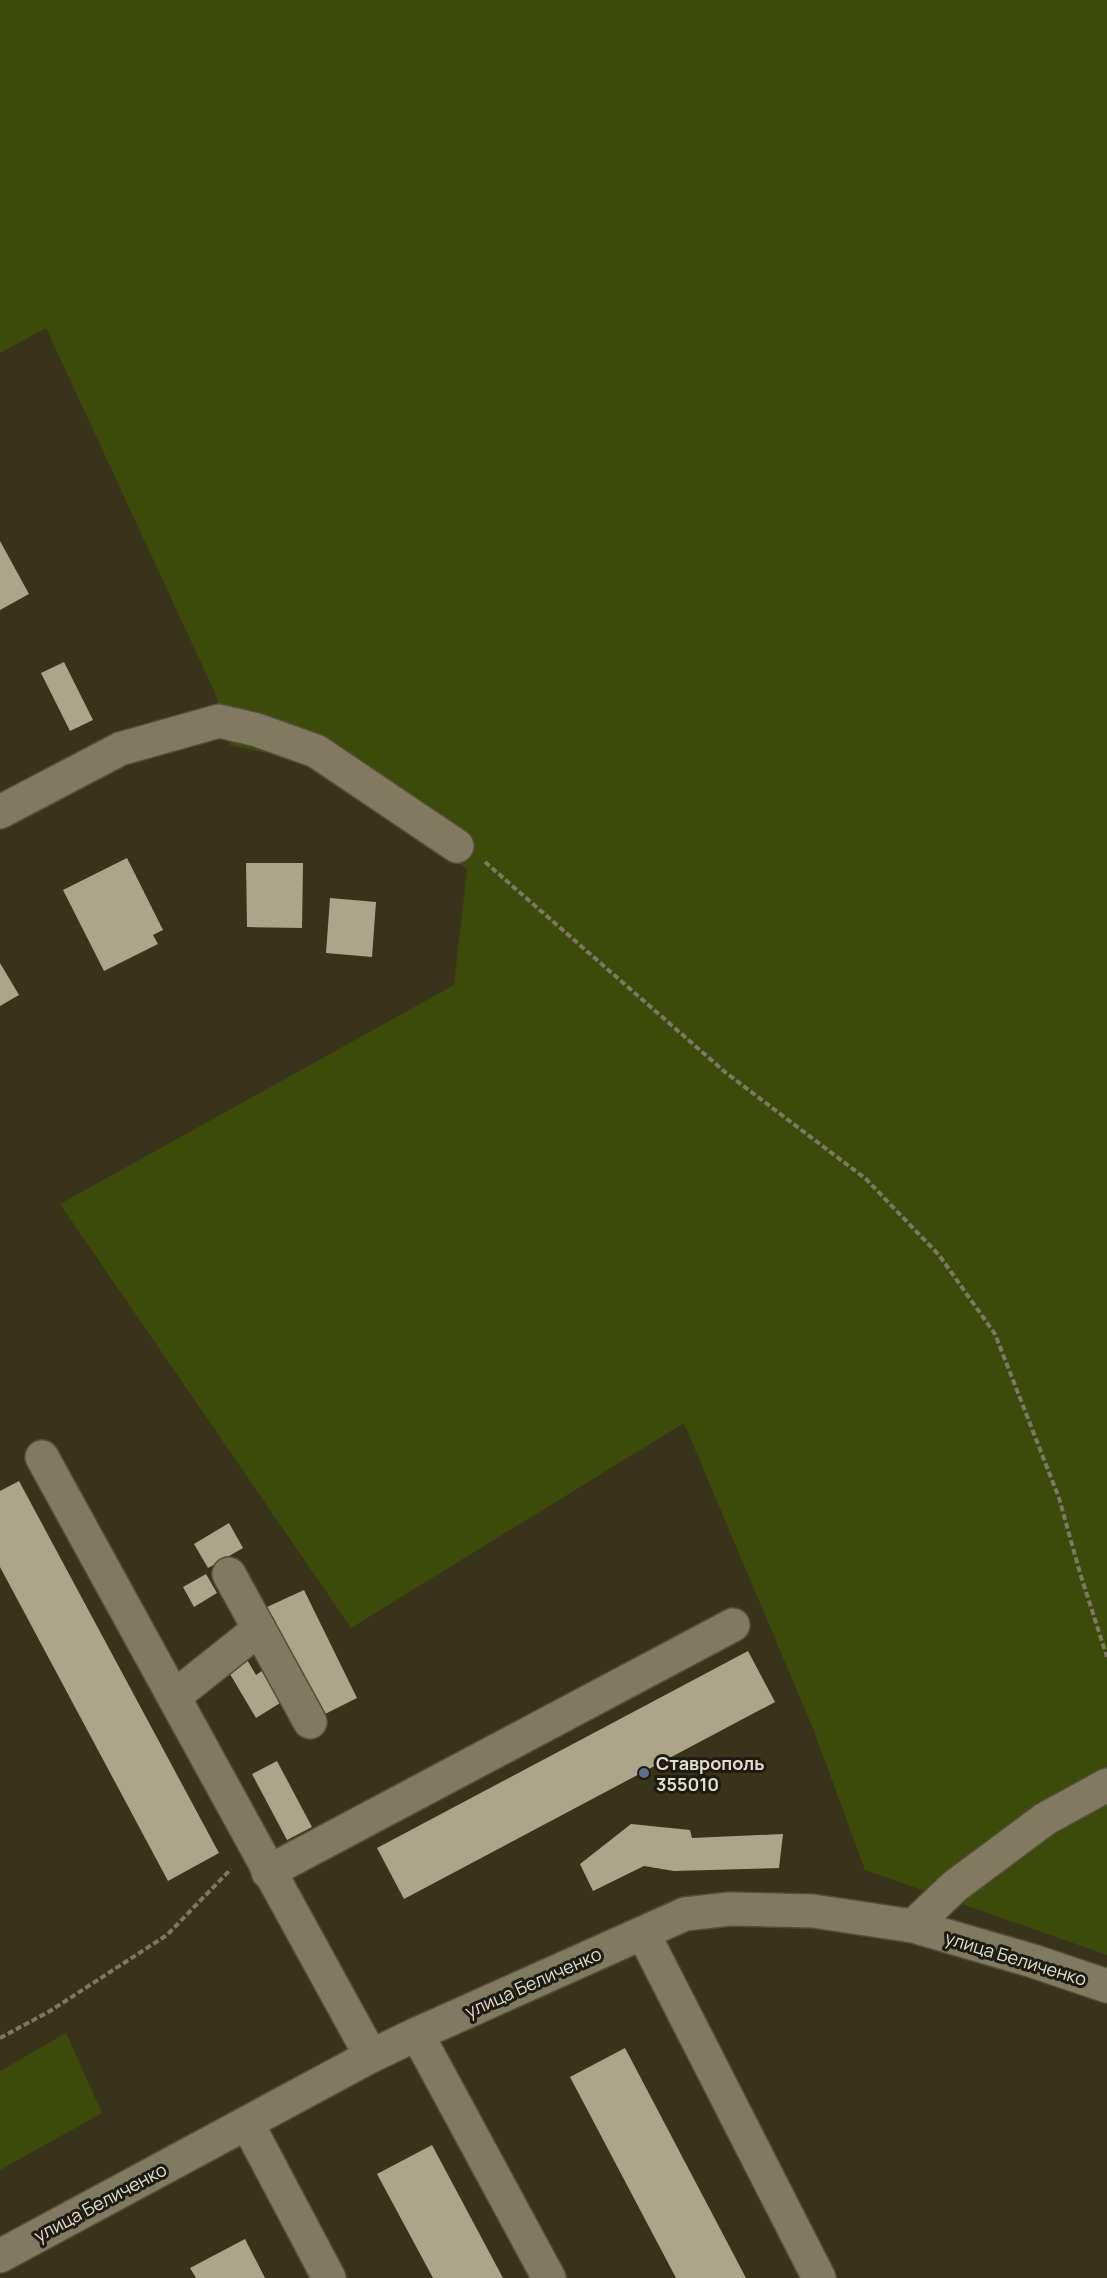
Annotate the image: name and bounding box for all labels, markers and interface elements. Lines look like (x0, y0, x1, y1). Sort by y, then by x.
place label: Ставрополь 355010 (656, 1751, 764, 1796)
marker: Ставрополь 355010 (637, 1766, 651, 1780)
street label: улица Беличенко (942, 1925, 1090, 1991)
street label: улица Беличенко (461, 1941, 605, 2023)
street label: улица Беличенко (30, 2157, 170, 2247)

